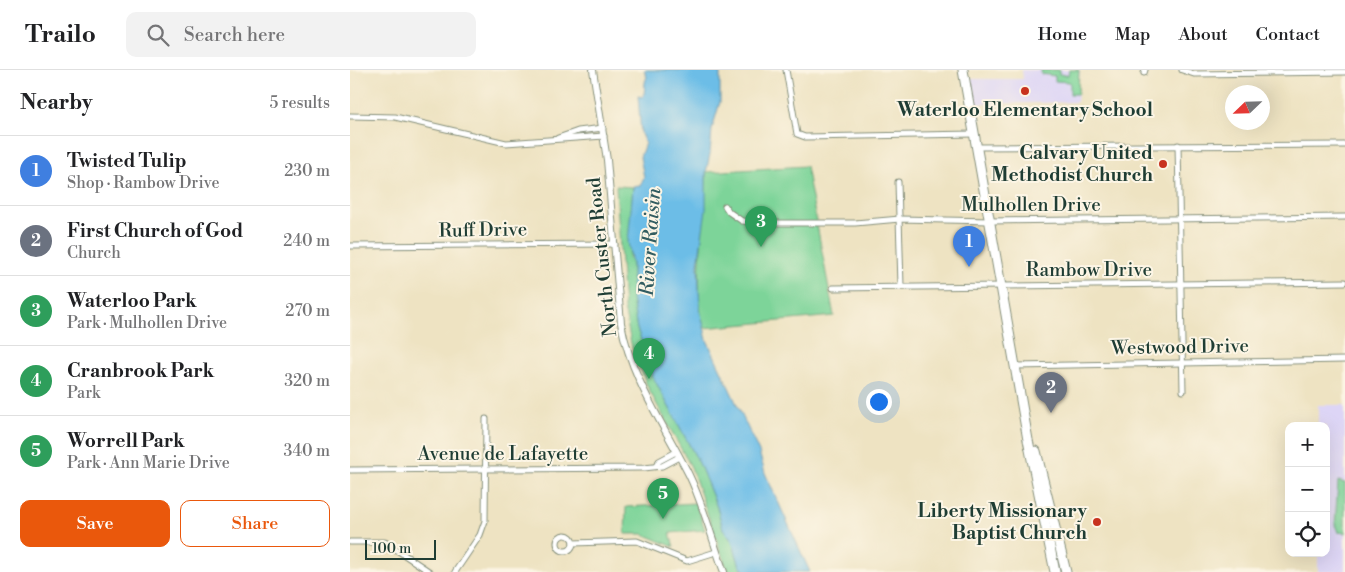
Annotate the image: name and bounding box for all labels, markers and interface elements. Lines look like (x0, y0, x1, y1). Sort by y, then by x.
search box (126, 12, 476, 57)
text: Trailo (25, 20, 96, 50)
icon: search (144, 21, 172, 49)
text: Search here (184, 23, 285, 47)
text: Home (1038, 23, 1087, 46)
text: Map (1115, 23, 1151, 46)
text: About (1179, 23, 1228, 46)
text: Contact (1256, 23, 1320, 46)
marker: Waterloo Elementary School (1019, 85, 1031, 97)
north arrow (1225, 85, 1270, 130)
text: Nearby (20, 90, 93, 116)
text: 5 results (269, 93, 330, 113)
place label: Waterloo Elementary School (896, 98, 1153, 122)
place label: Calvary United Methodist Church (991, 141, 1153, 187)
text: Twisted Tulip (67, 149, 187, 173)
marker: Calvary United Methodist Church (1157, 158, 1169, 170)
text: 1 (32, 161, 40, 181)
text: 230 m (284, 161, 330, 181)
text: Shop · Rambow Drive (67, 173, 220, 193)
street label: North Custer Road (582, 176, 622, 338)
water label: River Raisin (635, 186, 667, 298)
street label: Mulhollen Drive (961, 193, 1101, 217)
pin: 3 (745, 206, 777, 247)
street label: Ruff Drive (439, 217, 527, 243)
text: First Church of God (67, 219, 243, 243)
pin: 1 (953, 226, 985, 267)
text: 2 (31, 231, 41, 251)
text: 240 m (283, 231, 330, 251)
text: Church (67, 243, 121, 263)
street label: Rambow Drive (1026, 258, 1152, 282)
text: Waterloo Park (67, 289, 197, 313)
text: 3 (31, 301, 41, 321)
text: 270 m (285, 301, 330, 321)
text: Park · Mulhollen Drive (67, 313, 227, 333)
street label: Westwood Drive (1110, 334, 1249, 360)
pin: 4 (633, 338, 665, 379)
text: Cranbrook Park (67, 359, 214, 383)
text: 4 (31, 371, 41, 391)
text: 320 m (284, 371, 330, 391)
pin: 2 (1035, 372, 1067, 413)
text: Park (67, 383, 100, 403)
your location (866, 389, 892, 415)
map controls (1285, 422, 1330, 557)
button: + (1285, 422, 1330, 467)
text: Worrell Park (67, 429, 185, 453)
text: 5 (31, 441, 41, 461)
text: 340 m (283, 441, 330, 461)
street label: Avenue de Lafayette (417, 442, 588, 466)
text: Park · Ann Marie Drive (67, 453, 230, 473)
button: − (1285, 467, 1330, 512)
pin: 5 (647, 478, 679, 519)
place label: Liberty Missionary Baptist Church (918, 499, 1087, 545)
button: Save (20, 500, 170, 547)
button: Share (180, 500, 330, 547)
button: locate (1285, 512, 1330, 557)
marker: Liberty Missionary Baptist Church (1091, 516, 1103, 528)
scale bar (365, 537, 436, 560)
text: 100 m (372, 540, 411, 558)

